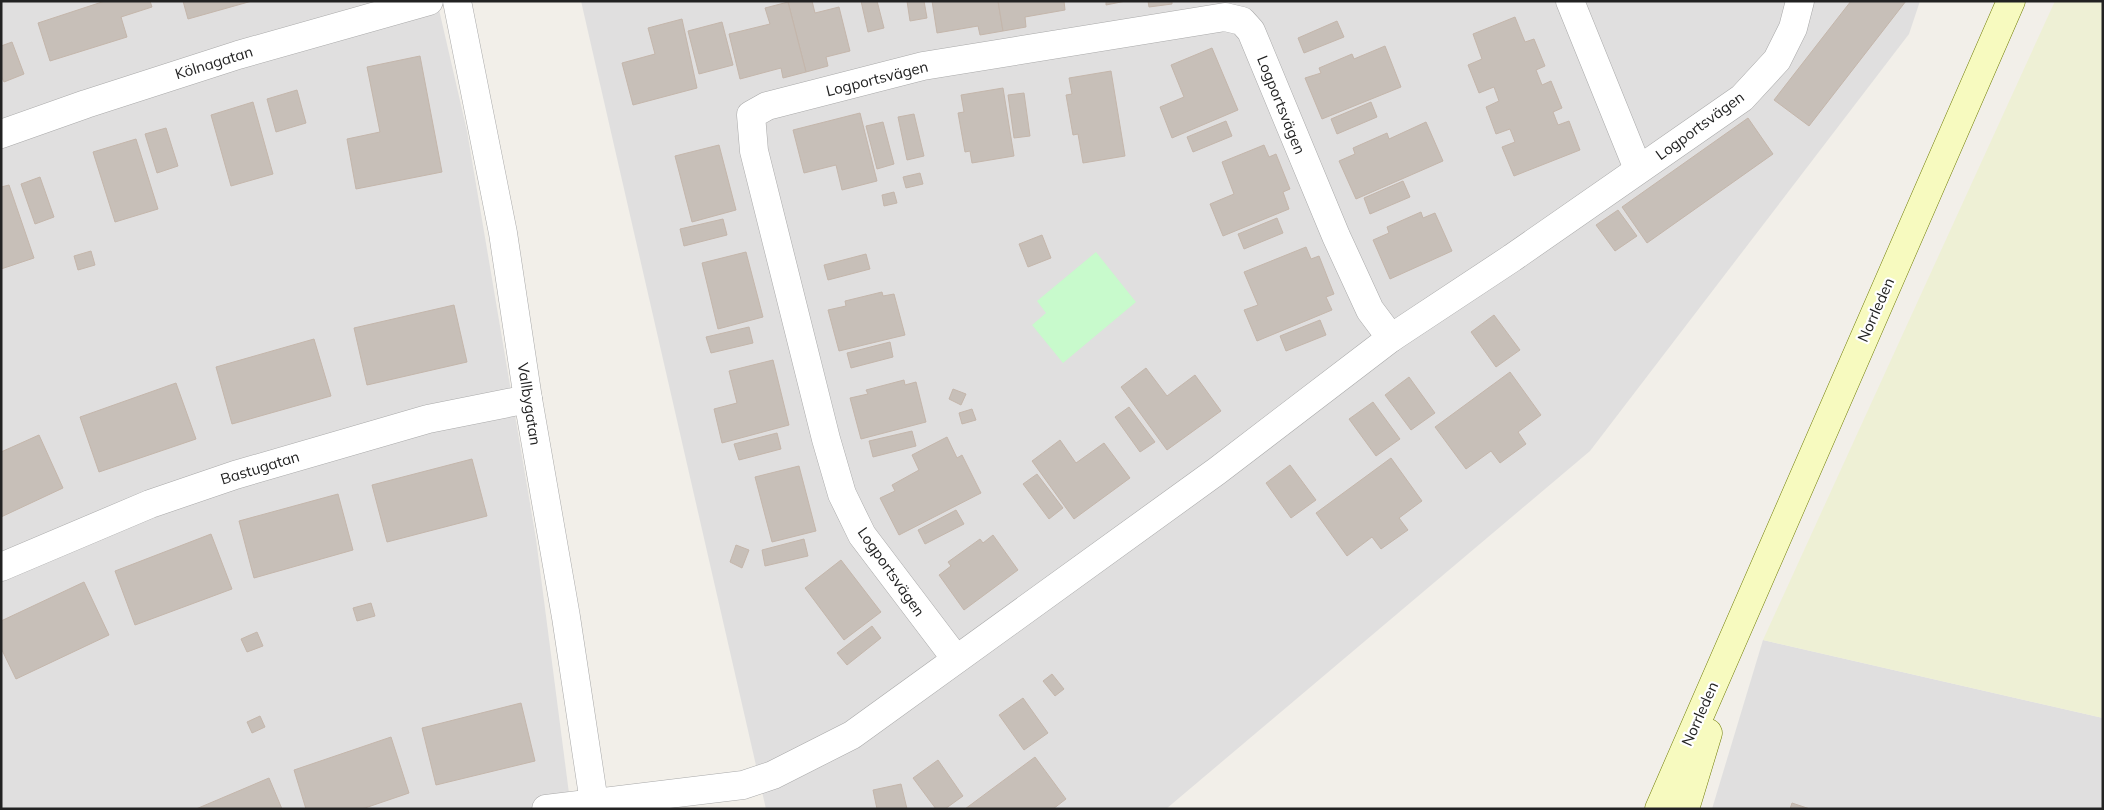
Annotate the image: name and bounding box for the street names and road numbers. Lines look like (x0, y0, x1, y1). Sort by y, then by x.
street label: Kölnagatan (173, 42, 255, 83)
street label: Logportsvägen (1253, 53, 1310, 157)
street label: Logportsvägen (824, 57, 930, 100)
street label: Logportsvägen (1652, 87, 1748, 164)
street label: Norrleden (1853, 275, 1898, 345)
street label: Vallbygatan (514, 361, 545, 447)
street label: Bastugatan (218, 447, 302, 489)
street label: Logportsvägen (854, 523, 929, 620)
street label: Norrleden (1677, 679, 1722, 749)

